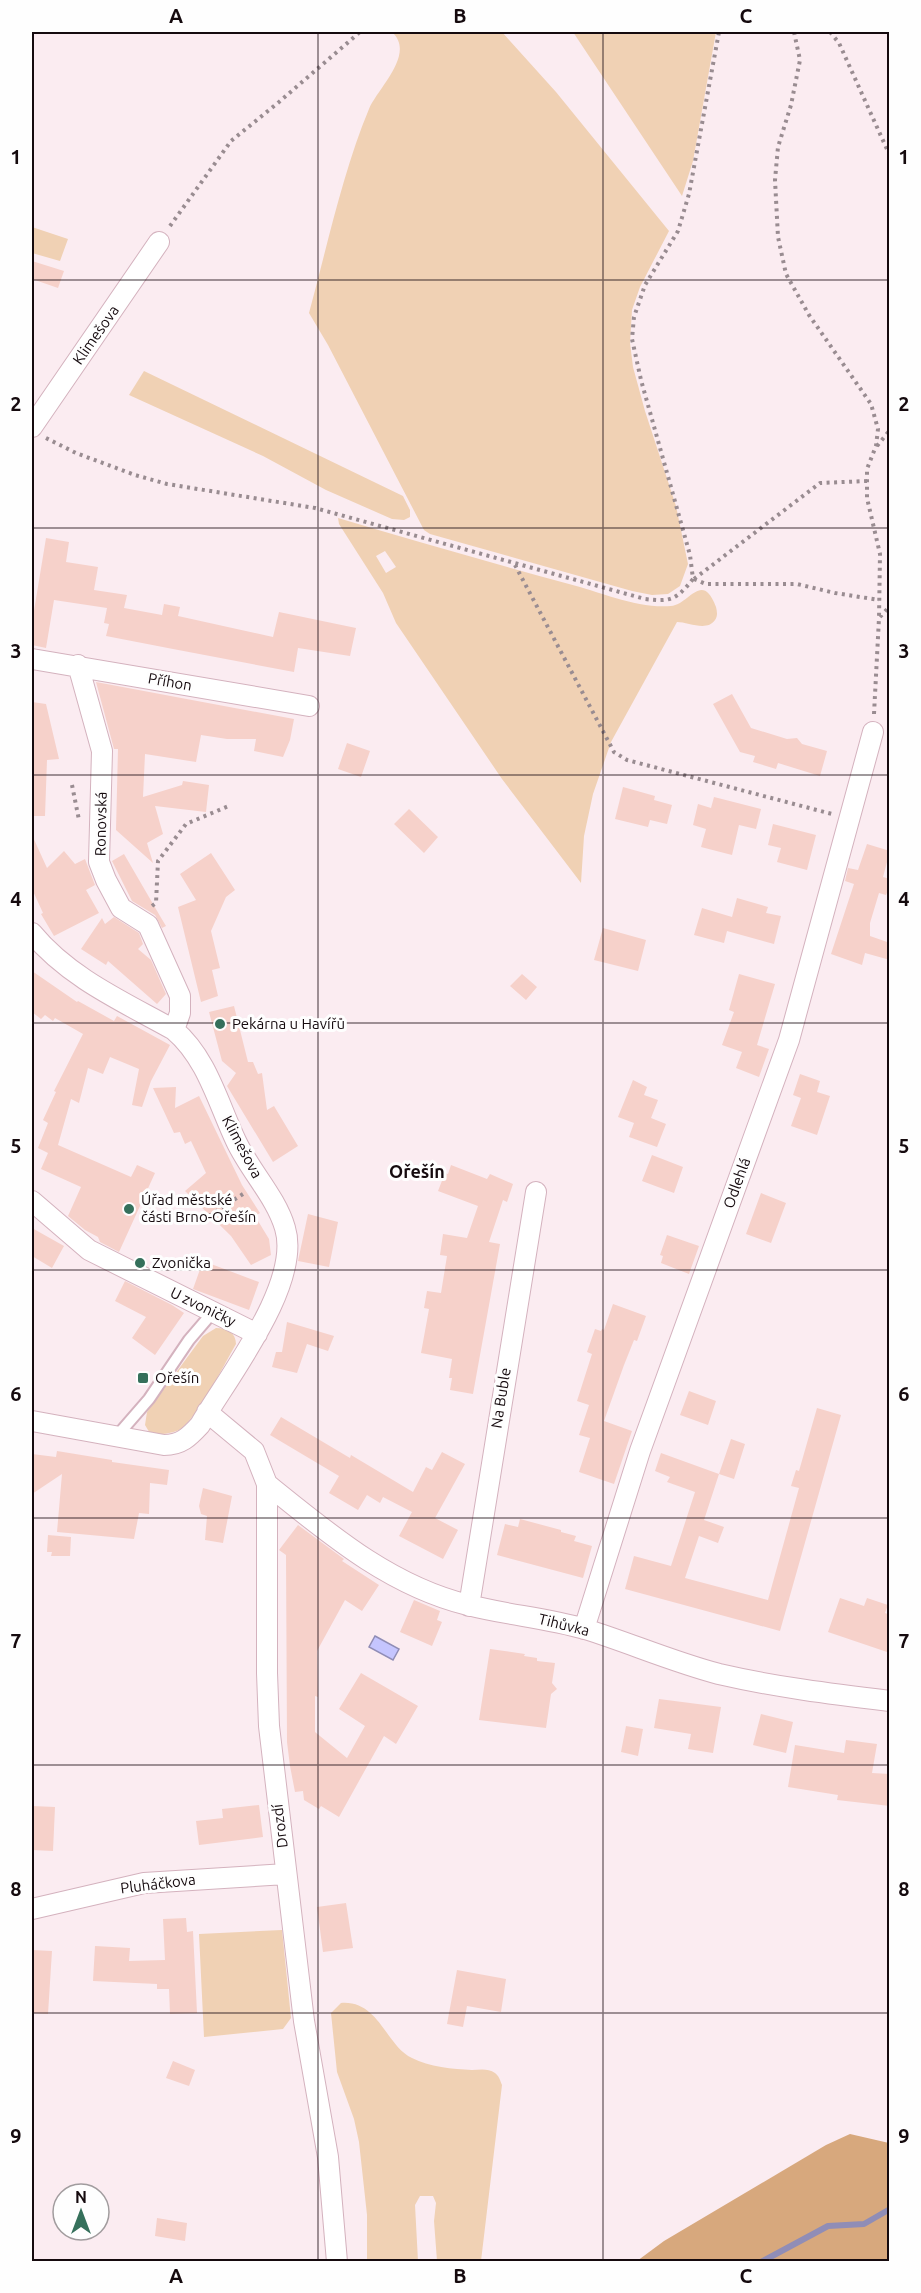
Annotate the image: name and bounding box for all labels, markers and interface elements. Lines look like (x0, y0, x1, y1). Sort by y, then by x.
text: A (169, 4, 183, 27)
text: B (453, 4, 467, 27)
text: C (740, 4, 753, 27)
text: 1 (10, 145, 22, 168)
text: 1 (898, 145, 910, 168)
street label: Klimešova (69, 302, 122, 368)
text: 2 (10, 392, 22, 415)
text: 2 (898, 392, 910, 415)
text: 3 (10, 639, 22, 662)
text: 3 (898, 639, 910, 662)
street label: Příhon (147, 669, 193, 694)
street label: Ronovská (91, 792, 110, 856)
text: 4 (10, 887, 22, 910)
text: 4 (898, 887, 910, 910)
place label: Pekárna u Havířů (232, 1015, 345, 1032)
marker: Pekárna u Havířů (213, 1017, 227, 1031)
street label: Klimešova (219, 1113, 266, 1181)
text: 5 (10, 1134, 22, 1157)
text: 5 (898, 1134, 910, 1157)
street label: Odlehlá (720, 1155, 754, 1211)
district label: Ořešín (389, 1161, 445, 1181)
place label: Úřad městské části Brno-Ořešín (141, 1191, 256, 1225)
marker: Úřad městské části Brno-Ořešín (122, 1202, 136, 1216)
place label: Zvonička (152, 1254, 211, 1271)
marker: Zvonička (133, 1256, 147, 1270)
street label: U zvoničky (168, 1283, 239, 1330)
street label: Na Buble (487, 1366, 514, 1429)
place label: Ořešín (155, 1369, 199, 1386)
marker: Ořešín (136, 1371, 150, 1385)
text: 6 (10, 1382, 22, 1405)
text: 6 (898, 1382, 910, 1405)
street label: Tihůvka (537, 1610, 591, 1639)
text: 7 (10, 1629, 22, 1652)
text: 7 (898, 1629, 910, 1652)
street label: Drozdí (268, 1803, 291, 1849)
street label: Pluháčkova (119, 1870, 197, 1897)
text: 8 (10, 1877, 22, 1900)
text: 8 (898, 1877, 910, 1900)
text: 9 (10, 2124, 22, 2147)
text: 9 (898, 2124, 910, 2147)
north arrow (51, 2182, 111, 2242)
text: N (75, 2188, 87, 2206)
text: A (169, 2264, 183, 2287)
text: B (453, 2264, 467, 2287)
text: C (740, 2264, 753, 2287)

